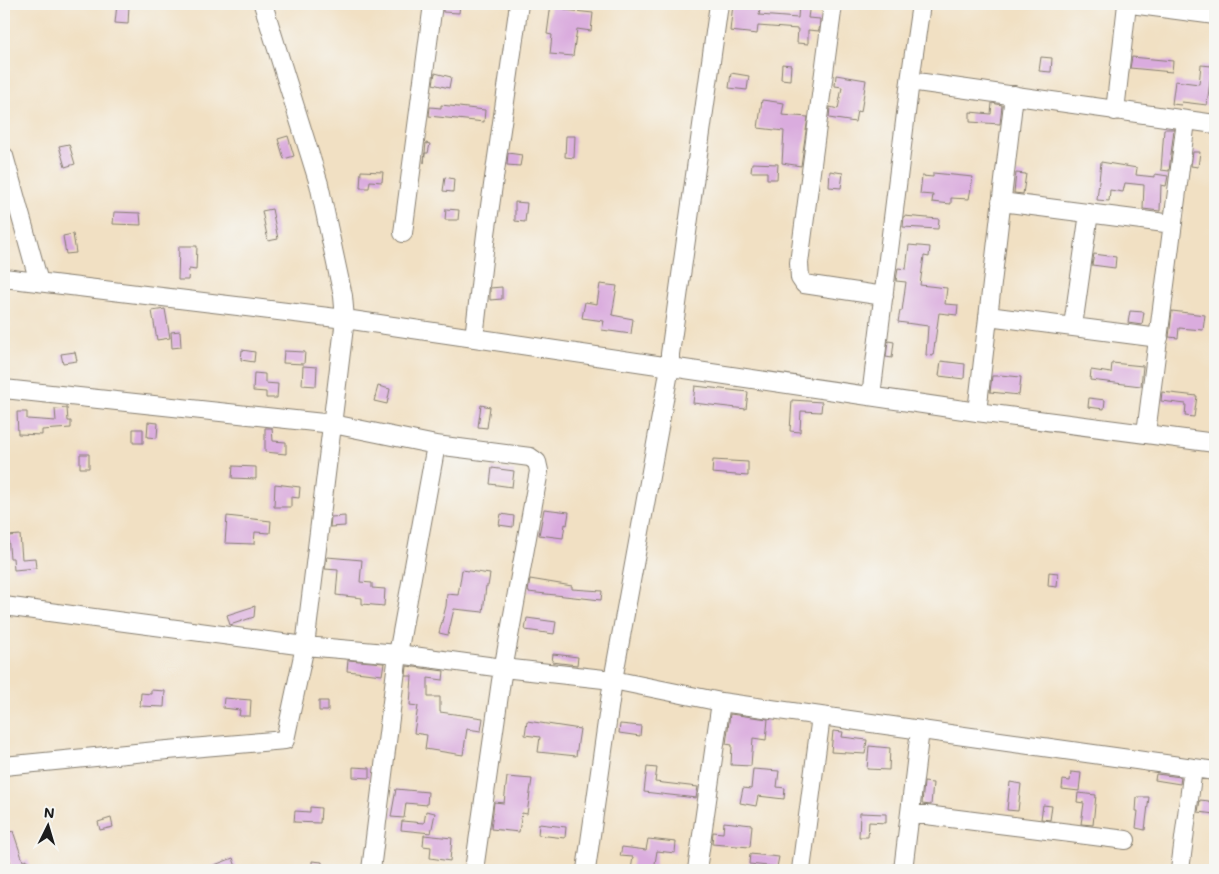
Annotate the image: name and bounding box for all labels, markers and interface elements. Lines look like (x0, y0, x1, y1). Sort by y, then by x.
north arrow (22, 802, 72, 852)
text: N (43, 803, 55, 822)

